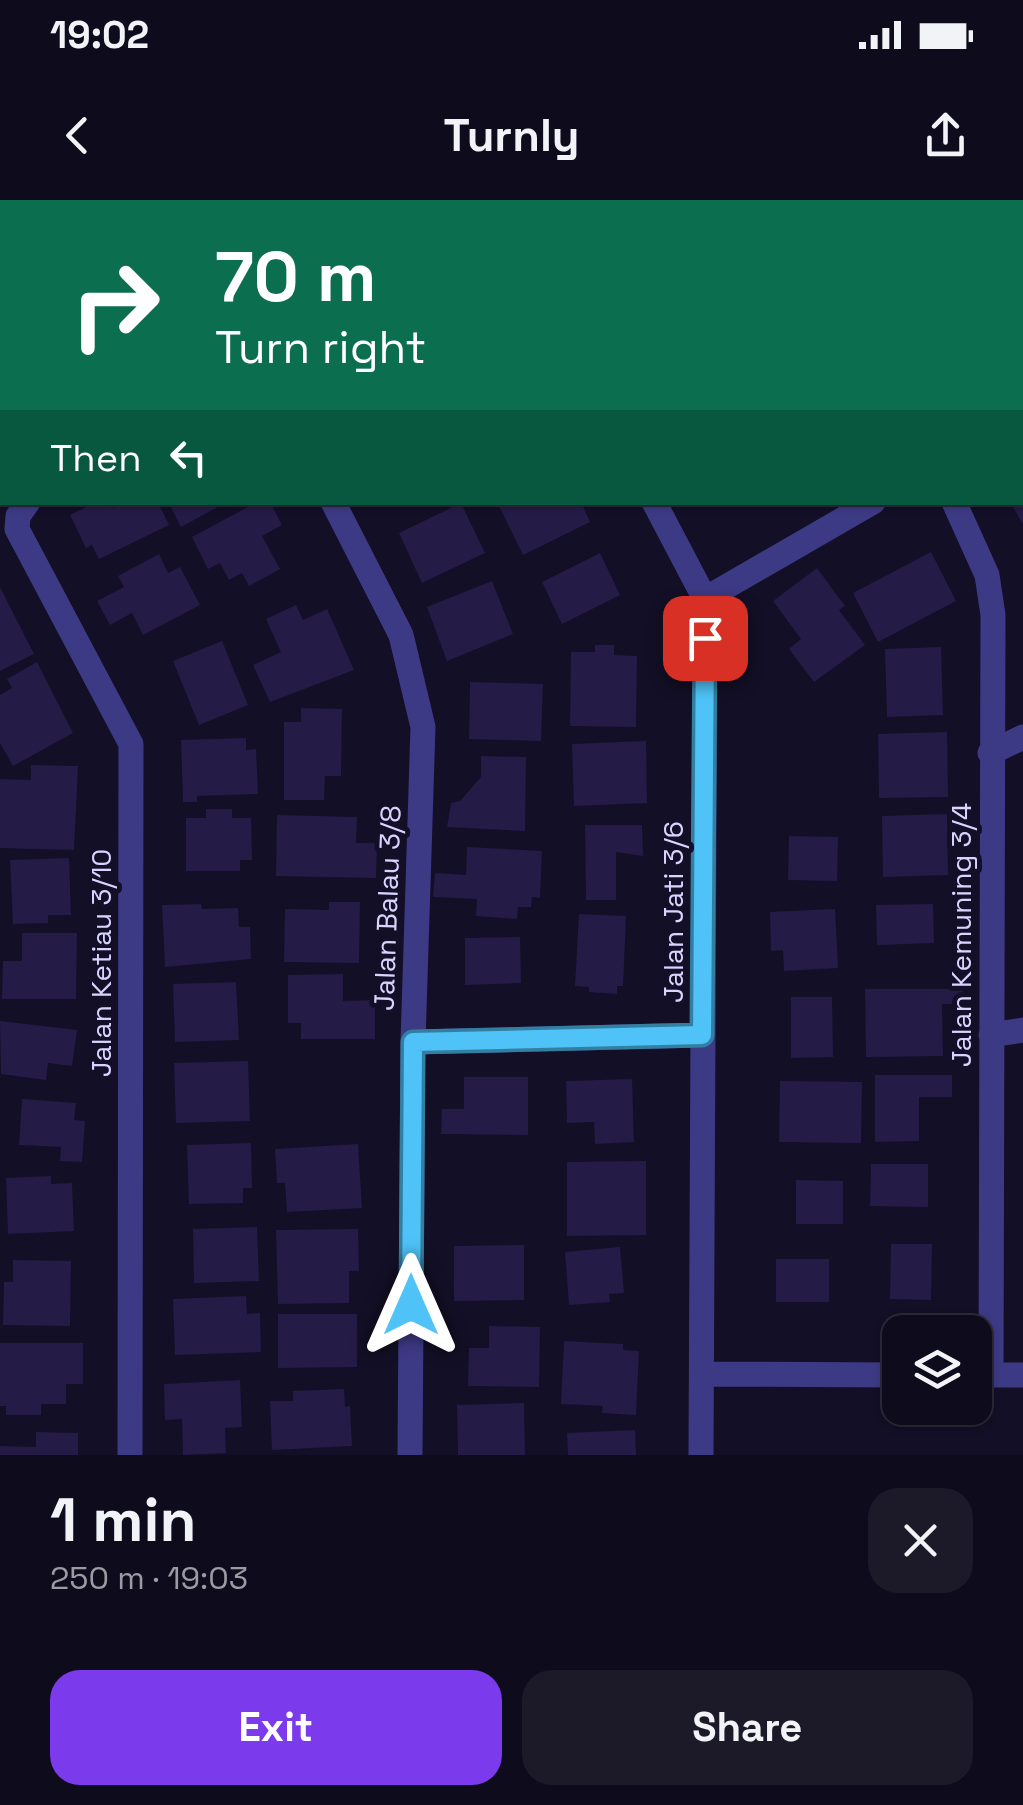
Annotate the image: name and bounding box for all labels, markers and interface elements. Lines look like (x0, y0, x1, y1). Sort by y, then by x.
text: 19:02 (50, 11, 149, 59)
text: Turnly (443, 107, 580, 164)
icon: back (50, 108, 105, 163)
icon: share (918, 108, 973, 163)
text: 70 m (215, 232, 376, 321)
icon: right (50, 240, 180, 370)
text: Turn right (215, 319, 426, 376)
icon: left (161, 430, 216, 485)
text: Then (50, 434, 141, 482)
pin (663, 596, 748, 681)
icon: arrive (678, 611, 733, 666)
street label: Jalan Kemuning 3/4 (943, 803, 979, 1067)
street label: Jalan Balau 3/8 (365, 805, 409, 1011)
street label: Jalan Jati 3/6 (655, 821, 691, 1003)
street label: Jalan Ketiau 3/10 (83, 849, 119, 1077)
position arrow (359, 1253, 463, 1357)
map controls (882, 1315, 992, 1425)
button: layers (882, 1315, 992, 1425)
text: 1 min (50, 1482, 197, 1559)
button: close (868, 1488, 973, 1593)
text: 250 m · 19:03 (50, 1558, 248, 1598)
button: Exit (50, 1670, 502, 1785)
button: Share (522, 1670, 973, 1785)

